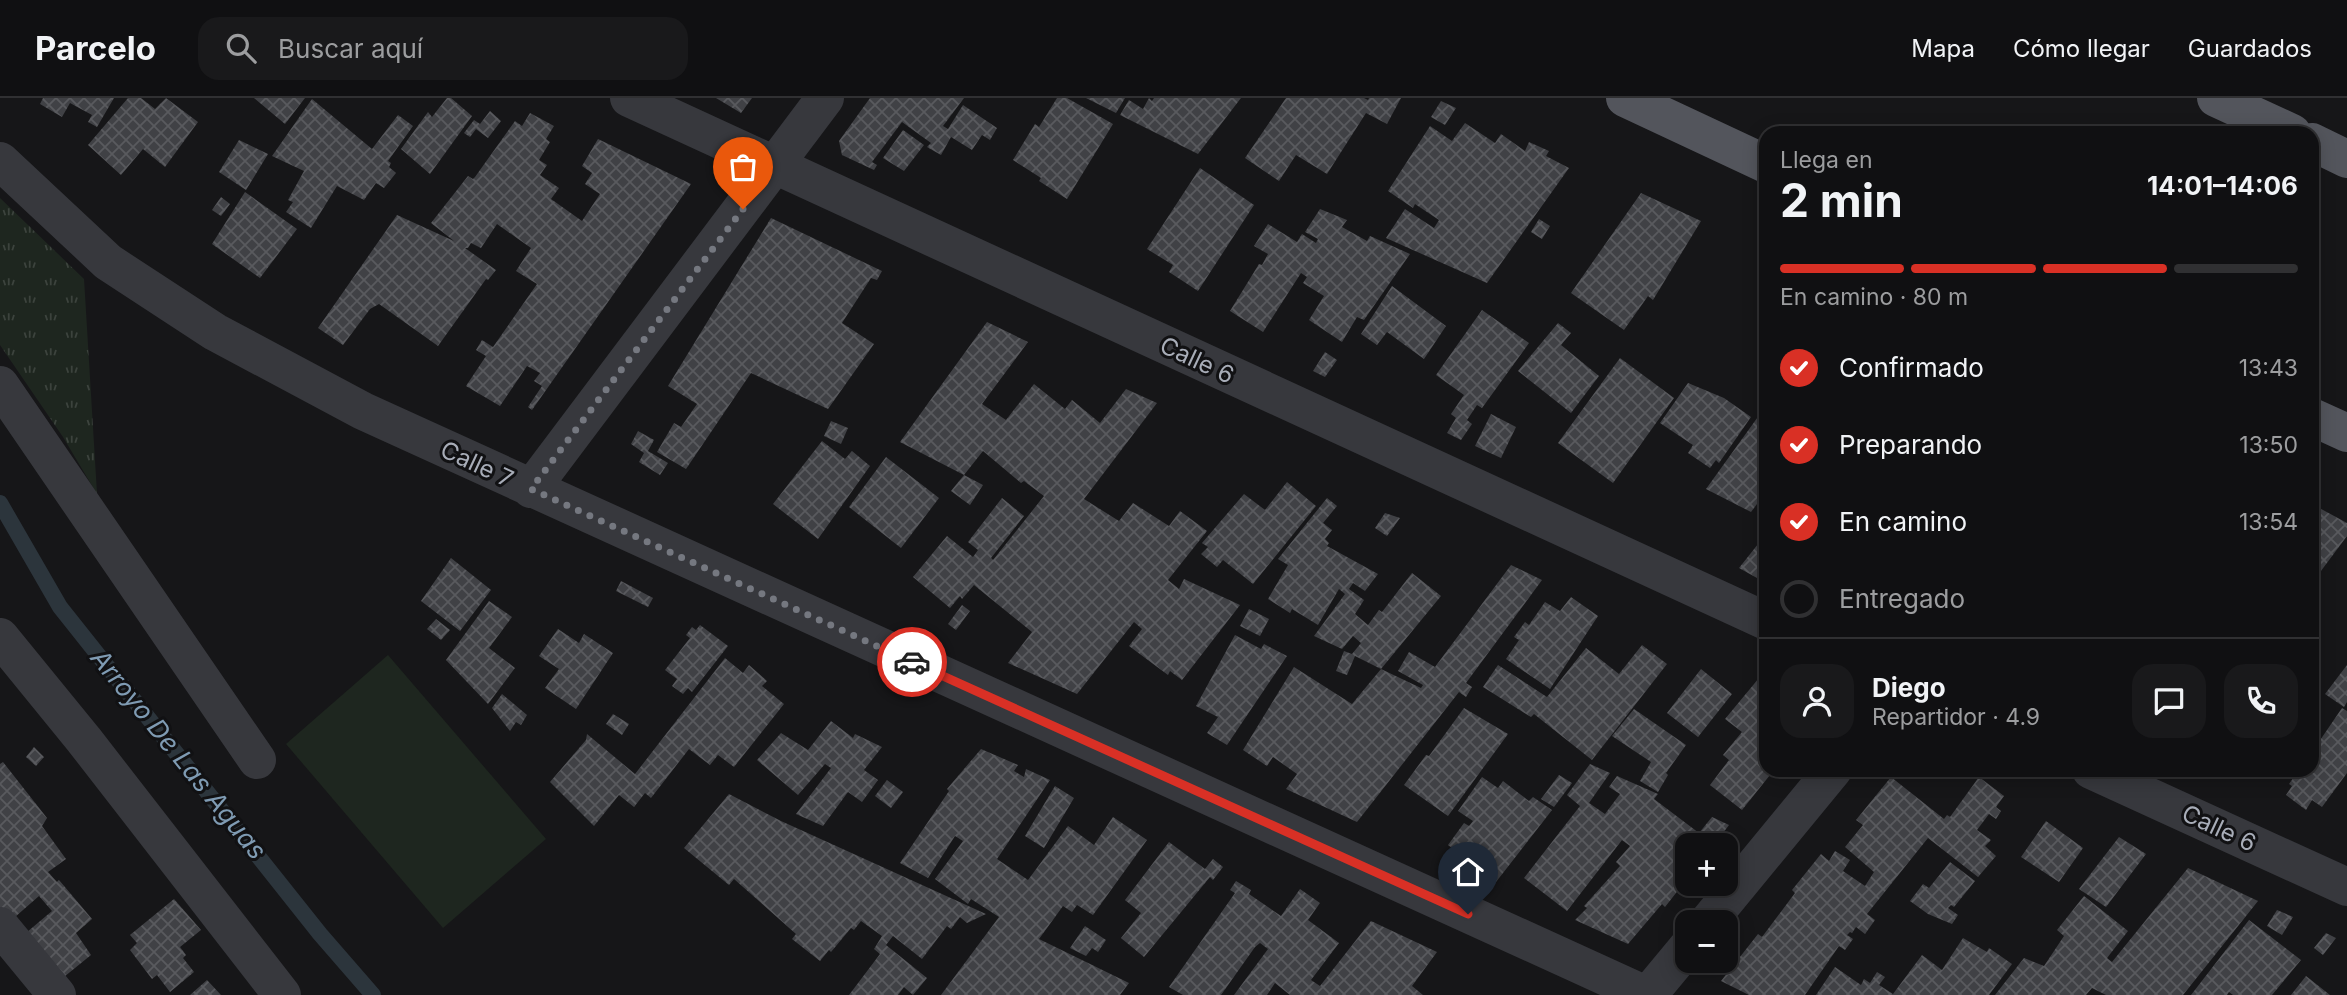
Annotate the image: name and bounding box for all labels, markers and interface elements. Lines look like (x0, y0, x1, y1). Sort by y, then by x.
search box (198, 17, 688, 80)
text: Parcelo (35, 28, 156, 68)
icon: search (222, 29, 260, 67)
text: Buscar aquí (278, 33, 423, 64)
text: Mapa (1911, 34, 1975, 63)
text: Cómo llegar (2013, 34, 2150, 63)
text: Guardados (2188, 34, 2312, 63)
pin (713, 137, 773, 209)
text: Llega en (1780, 146, 1872, 174)
icon: bag (724, 148, 762, 186)
text: 14:01–14:06 (2147, 170, 2298, 201)
text: 2 min (1780, 172, 1903, 228)
text: En camino · 80 m (1780, 283, 1968, 311)
street label: Calle 6 (1155, 330, 1239, 390)
icon: check (1780, 349, 1818, 387)
text: Confirmado (1839, 352, 1984, 383)
text: 13:43 (2239, 354, 2298, 382)
icon: check (1780, 426, 1818, 464)
text: Preparando (1839, 429, 1982, 460)
text: 13:50 (2239, 431, 2298, 459)
street label: Calle 7 (436, 435, 518, 493)
icon: check (1780, 503, 1818, 541)
text: En camino (1839, 506, 1967, 537)
text: 13:54 (2239, 508, 2298, 536)
text: Entregado (1839, 583, 1965, 614)
courier (877, 627, 947, 697)
water label: Arroyo De Las Aguas (84, 642, 273, 865)
icon: car (893, 643, 931, 681)
button: person (1780, 664, 1854, 738)
button: chat (2132, 664, 2206, 738)
button: phone (2224, 664, 2298, 738)
text: Diego (1872, 672, 1946, 703)
text: Repartidor · 4.9 (1872, 703, 2040, 731)
street label: Calle 6 (2177, 798, 2261, 858)
map controls (1675, 833, 1738, 973)
button: + (1675, 833, 1738, 896)
pin (1438, 842, 1498, 914)
icon: home (1449, 853, 1487, 891)
button: − (1675, 910, 1738, 973)

